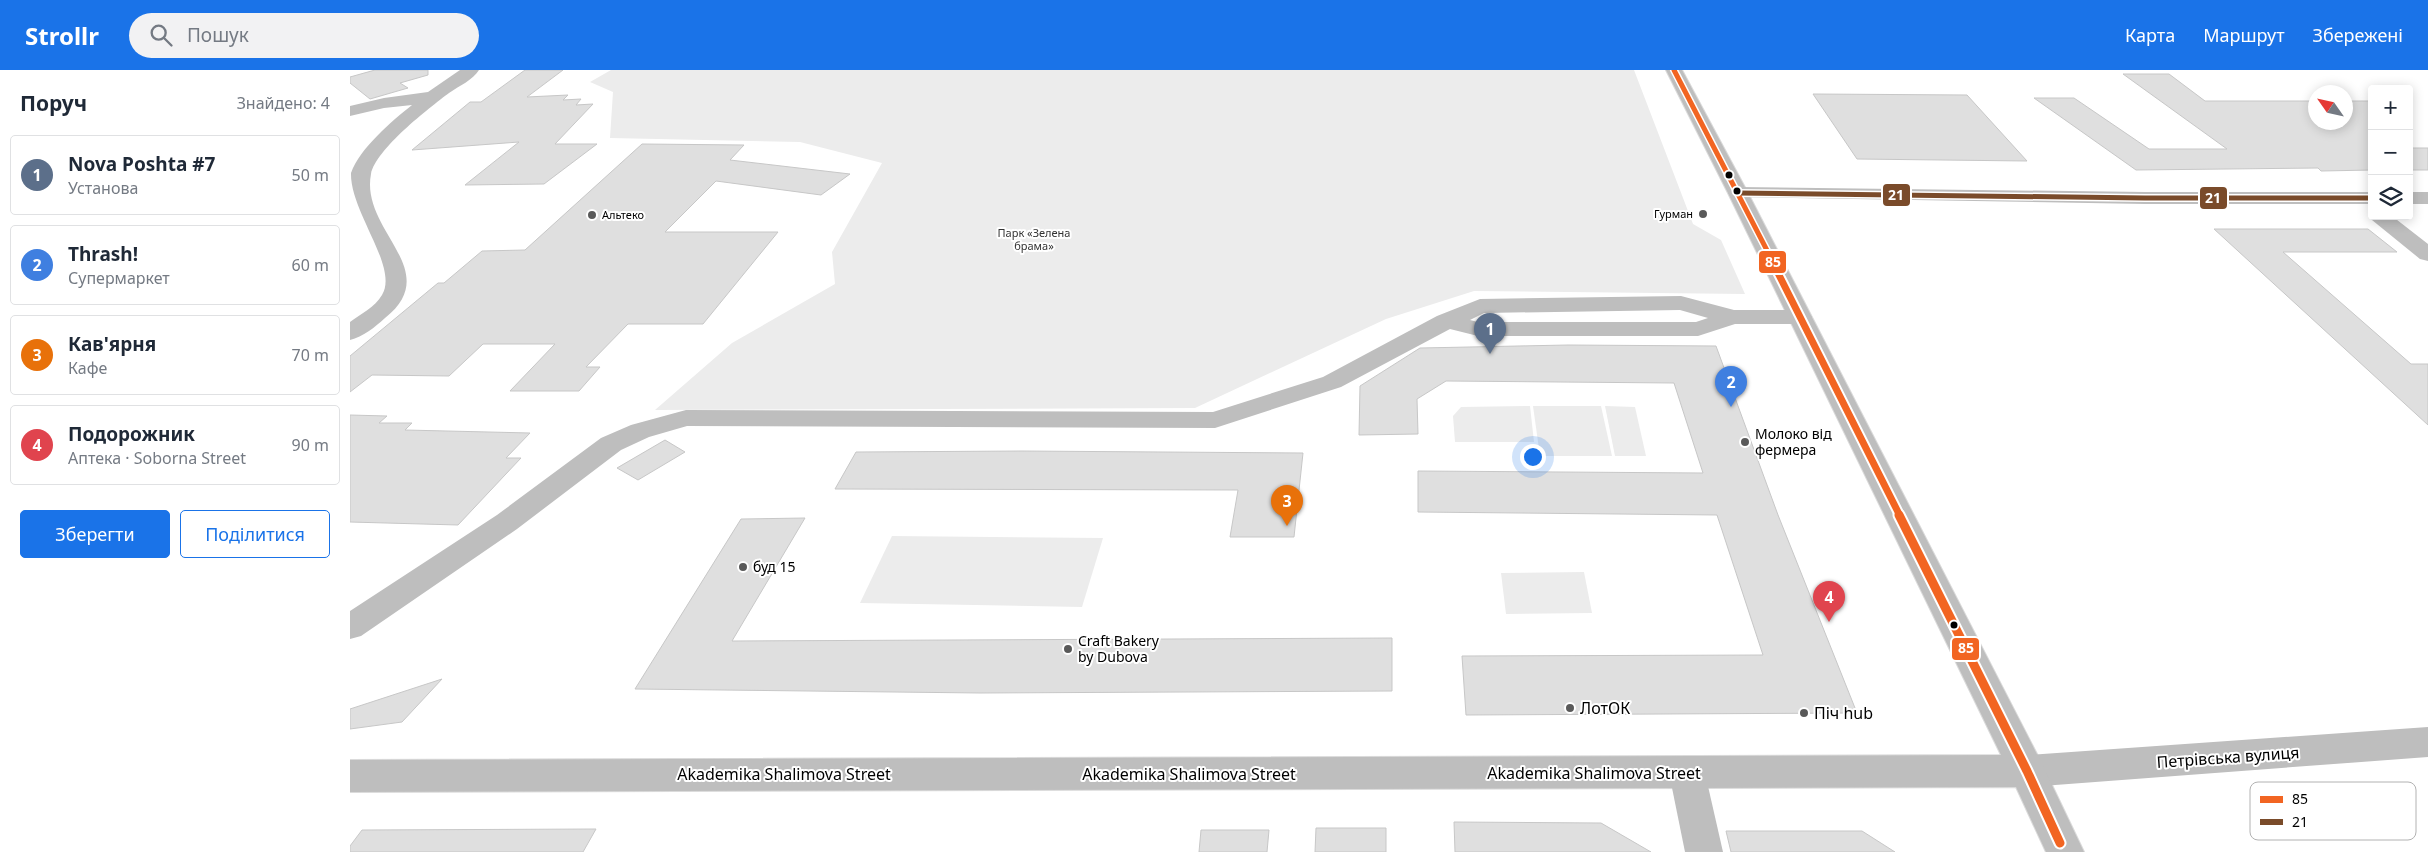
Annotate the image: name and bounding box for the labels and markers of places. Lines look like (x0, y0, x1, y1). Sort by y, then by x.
unlabelled marker (1724, 170, 1734, 180)
unlabelled marker (1732, 186, 1742, 196)
place label: Гурман (1654, 206, 1693, 221)
place label: Альтеко (602, 207, 644, 222)
marker: Гурман (1697, 208, 1709, 220)
marker: Альтеко (586, 209, 598, 221)
pin: 1 (1474, 313, 1506, 354)
pin: 2 (1715, 366, 1747, 407)
place label: Молоко від фермера (1755, 424, 1832, 459)
marker: Молоко від фермера (1739, 436, 1751, 448)
pin: 3 (1271, 485, 1303, 526)
place label: буд 15 (753, 557, 796, 576)
marker: буд 15 (737, 561, 749, 573)
pin: 4 (1813, 581, 1845, 622)
unlabelled marker (1949, 620, 1959, 630)
place label: Craft Bakery by Dubova (1078, 631, 1160, 666)
marker: Craft Bakery by Dubova (1062, 643, 1074, 655)
place label: ЛотОК (1580, 697, 1630, 719)
marker: ЛотОК (1564, 702, 1576, 714)
place label: Піч hub (1814, 702, 1873, 724)
marker: Піч hub (1798, 707, 1810, 719)

